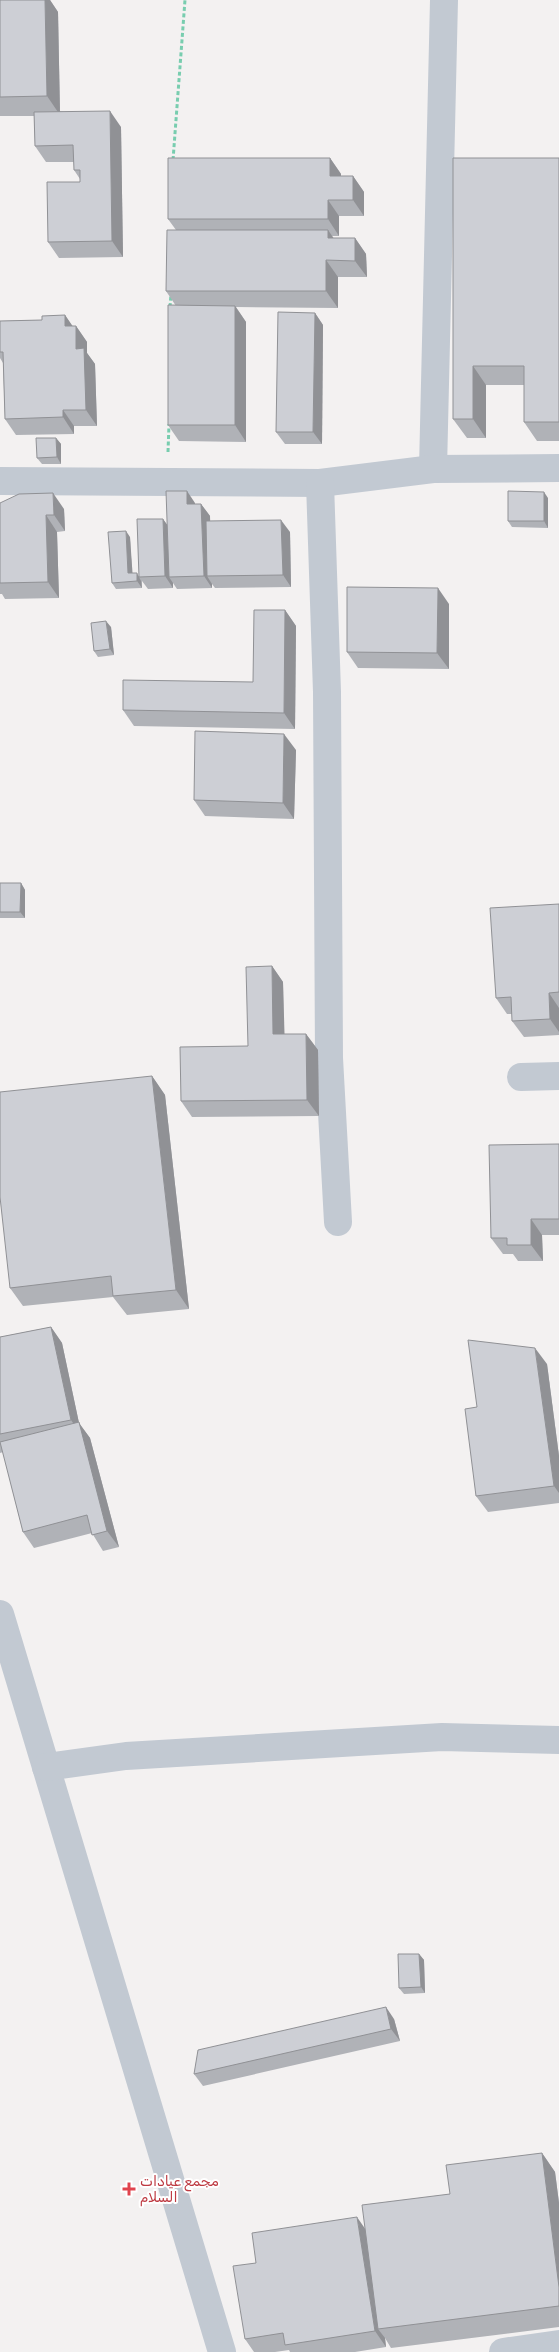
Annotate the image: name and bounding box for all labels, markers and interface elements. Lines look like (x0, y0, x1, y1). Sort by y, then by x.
place label: مجمع عيادات السلام (140, 2173, 219, 2207)
marker: مجمع عيادات السلام (122, 2182, 136, 2196)

